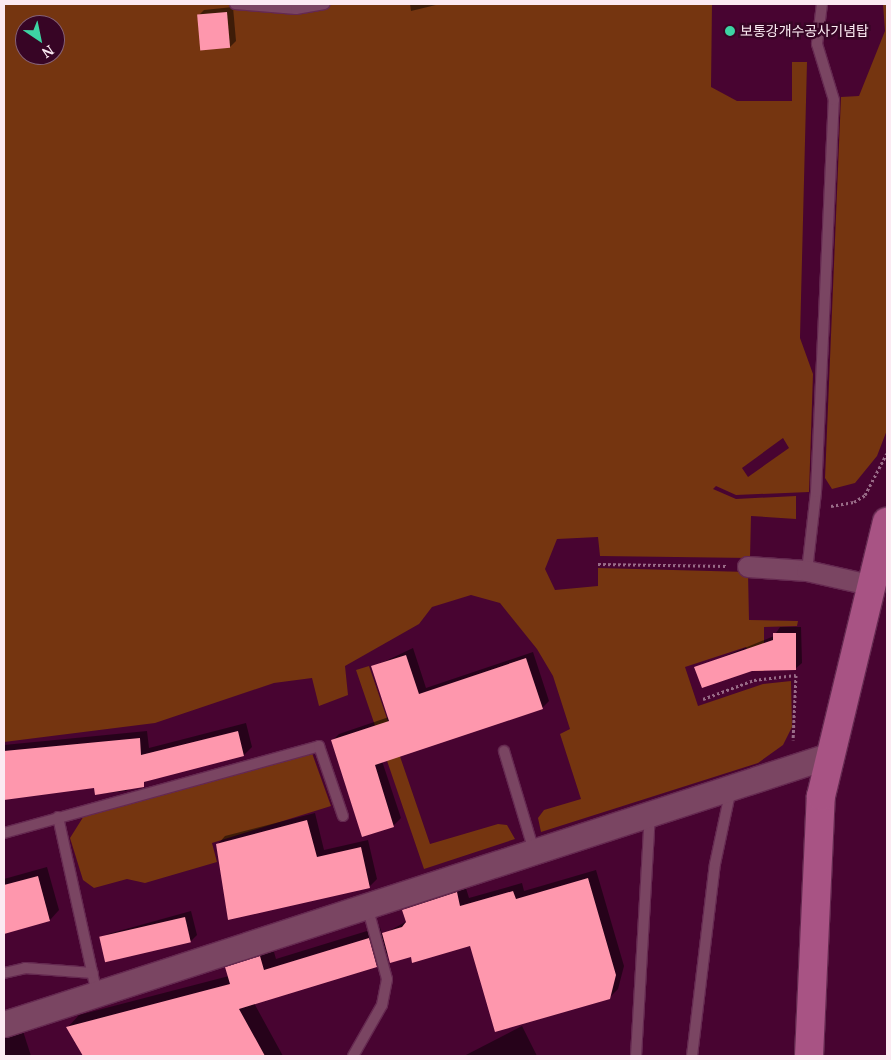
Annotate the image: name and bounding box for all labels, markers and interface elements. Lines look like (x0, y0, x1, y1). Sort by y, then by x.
north arrow (15, 15, 65, 65)
place label: 보통강개수공사기념탑 (740, 23, 869, 39)
marker: 보통강개수공사기념탑 (724, 25, 736, 37)
text: N (38, 41, 58, 63)

